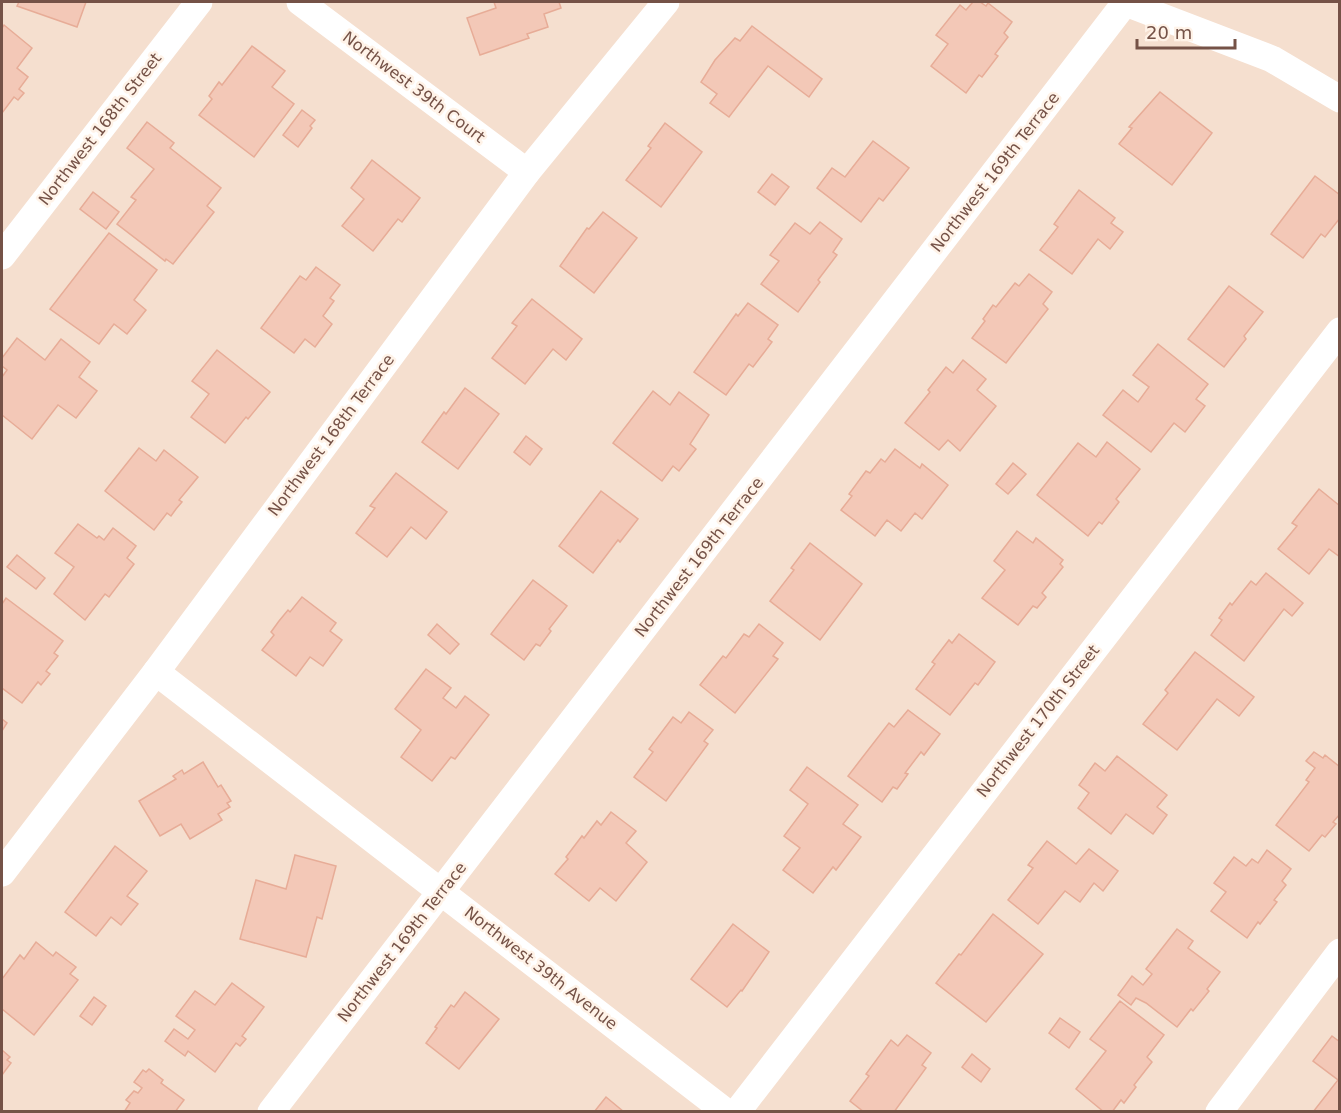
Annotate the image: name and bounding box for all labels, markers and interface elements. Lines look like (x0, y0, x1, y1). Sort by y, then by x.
scale bar (1137, 12, 1234, 50)
text: 20 m (1146, 22, 1192, 43)
street label: Northwest 39th Court (339, 27, 489, 147)
street label: Northwest 168th Street (35, 49, 165, 209)
street label: Northwest 169th Terrace (927, 88, 1063, 256)
street label: Northwest 168th Terrace (264, 350, 398, 520)
street label: Northwest 169th Terrace (631, 473, 767, 641)
street label: Northwest 170th Street (973, 641, 1103, 801)
street label: Northwest 169th Terrace (334, 858, 470, 1026)
street label: Northwest 39th Avenue (461, 902, 621, 1034)

